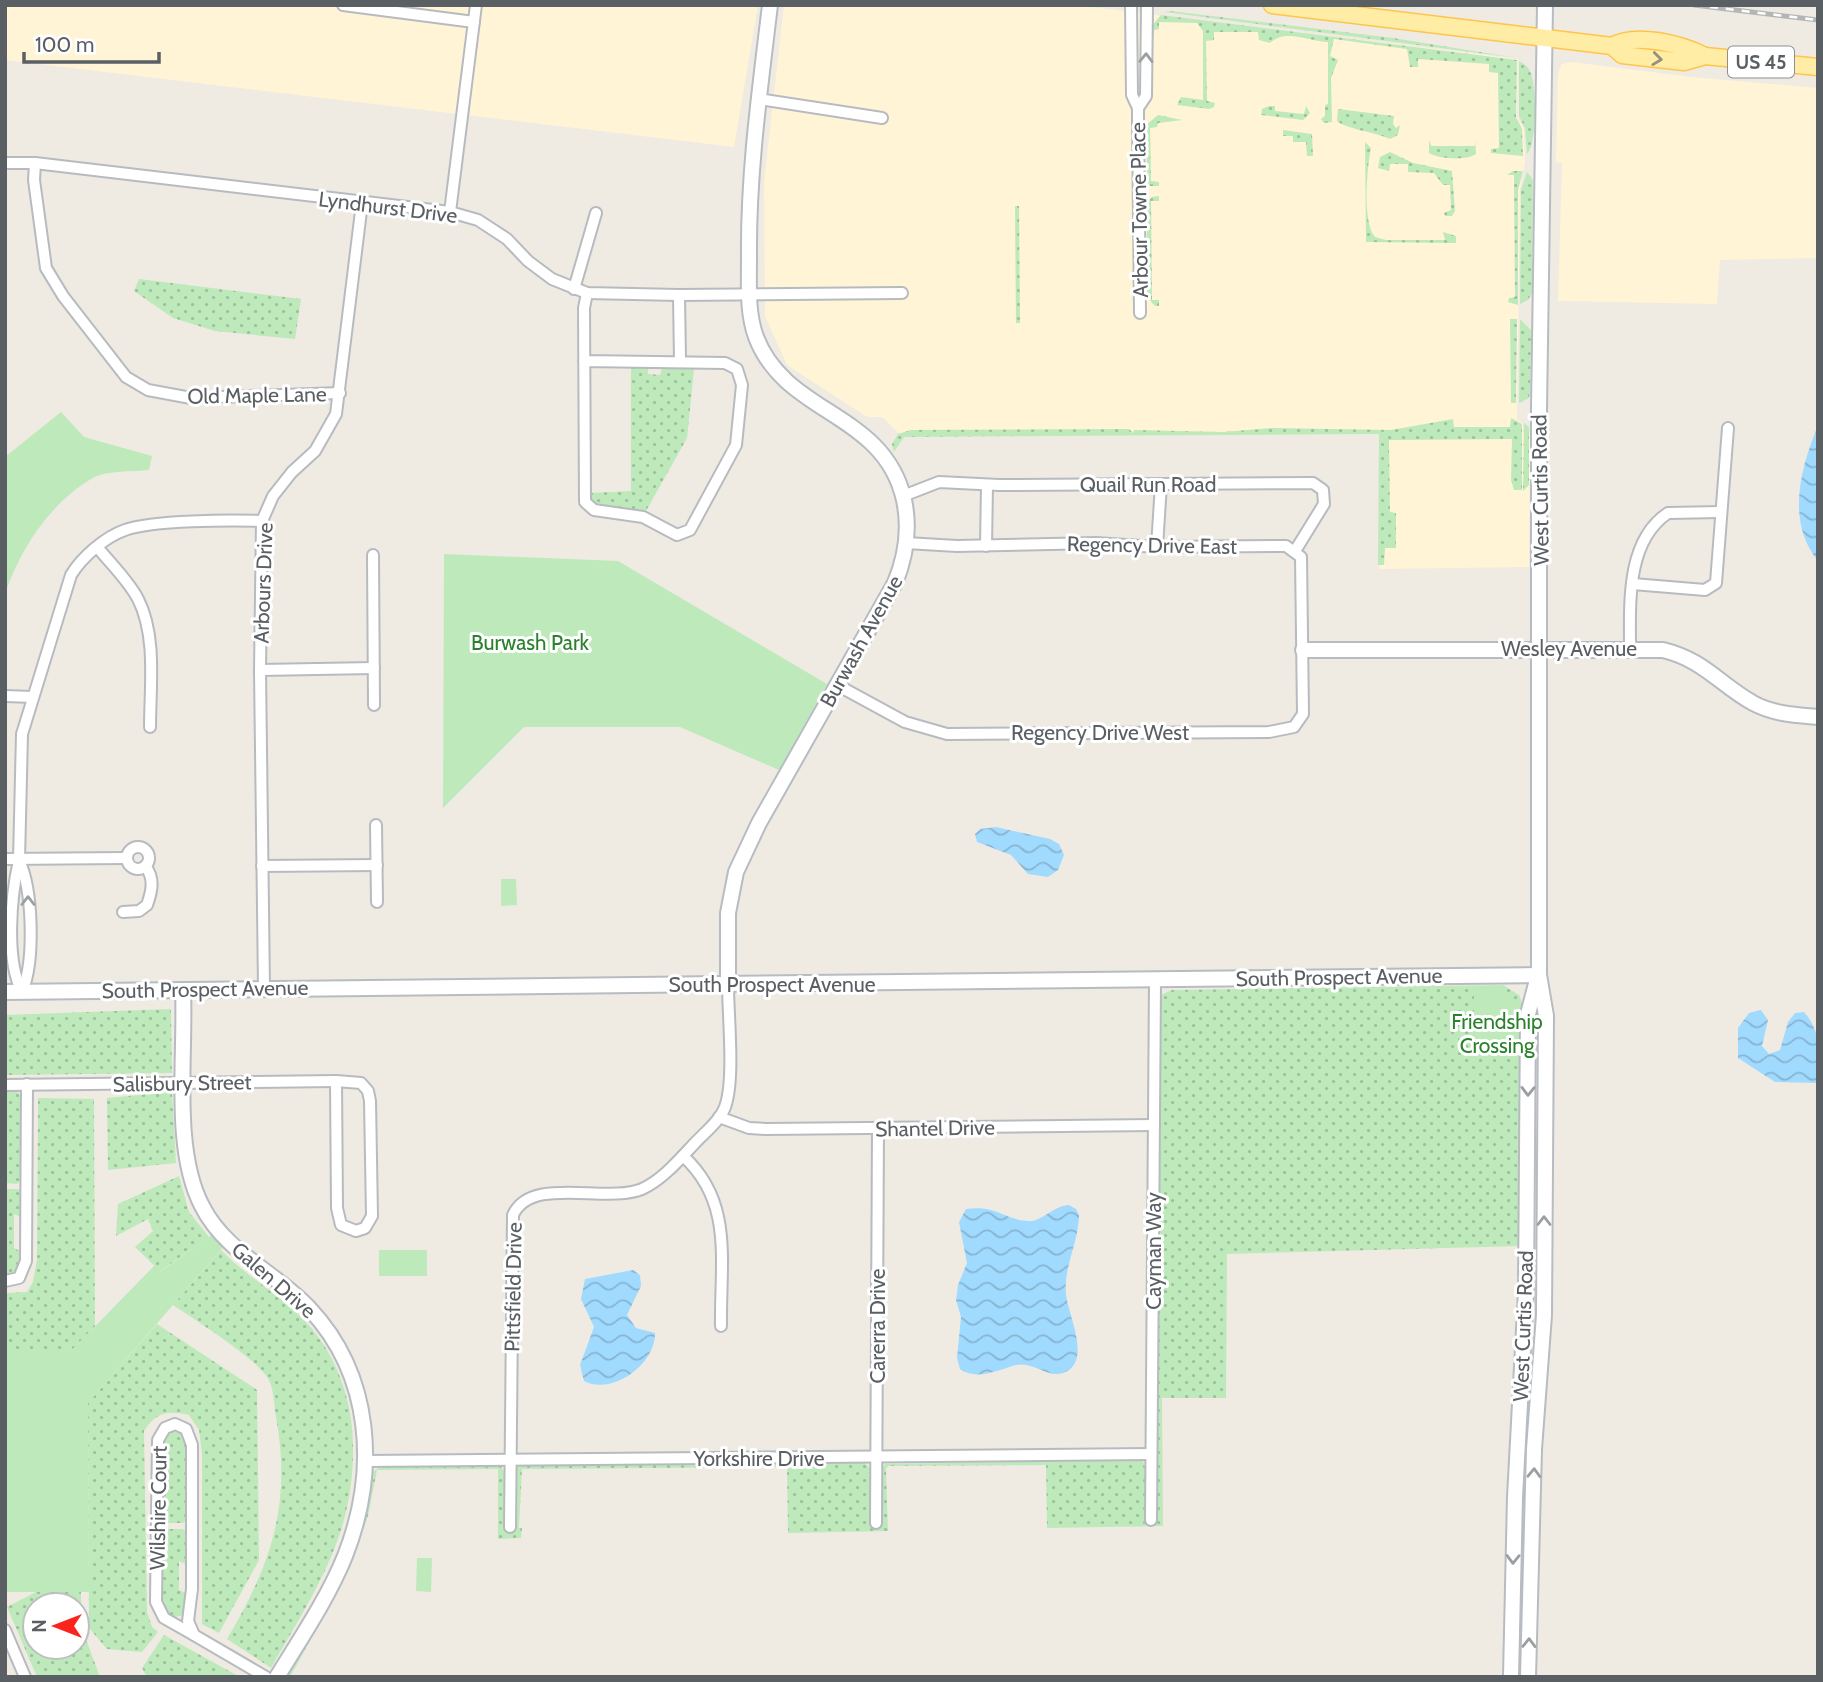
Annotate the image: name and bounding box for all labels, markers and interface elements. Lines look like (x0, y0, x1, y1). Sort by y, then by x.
scale bar (24, 21, 159, 65)
text: 100 m (35, 32, 94, 57)
road number: US 45 (1728, 46, 1794, 78)
one-way arrow (1139, 52, 1154, 63)
one-way arrow (1651, 52, 1663, 67)
street label: Arbour Towne Place (1125, 122, 1153, 298)
street label: Lyndhurst Drive (317, 186, 459, 228)
street label: Old Maple Lane (187, 381, 327, 409)
street label: West Curtis Road (1526, 414, 1554, 566)
street label: Quail Run Road (1080, 472, 1216, 497)
street label: Arbours Drive (248, 522, 278, 644)
street label: Regency Drive East (1067, 531, 1237, 559)
street label: Burwash Avenue (815, 571, 908, 711)
park label: Burwash Park (471, 630, 590, 655)
street label: Wesley Avenue (1501, 636, 1637, 661)
street label: Regency Drive West (1011, 720, 1189, 745)
one-way arrow (20, 895, 36, 906)
street label: South Prospect Avenue (1235, 963, 1443, 991)
street label: South Prospect Avenue (669, 972, 876, 997)
street label: South Prospect Avenue (101, 975, 309, 1003)
park label: Friendship Crossing (1451, 1009, 1543, 1058)
street label: Salisbury Street (112, 1069, 252, 1097)
one-way arrow (1520, 1087, 1536, 1097)
street label: Shantel Drive (875, 1114, 995, 1142)
street label: Cayman Way (1141, 1192, 1166, 1310)
one-way arrow (1536, 1216, 1552, 1226)
street label: Pittsfield Drive (499, 1222, 527, 1352)
street label: Galen Drive (227, 1237, 321, 1323)
street label: West Curtis Road (1508, 1250, 1538, 1402)
street label: Carerra Drive (865, 1268, 890, 1384)
street label: Wilshire Court (144, 1446, 172, 1570)
street label: Yorkshire Drive (692, 1446, 825, 1471)
one-way arrow (1526, 1467, 1541, 1478)
one-way arrow (1506, 1553, 1521, 1564)
north arrow (21, 1591, 91, 1661)
text: N (28, 1619, 51, 1633)
one-way arrow (1521, 1637, 1537, 1648)

